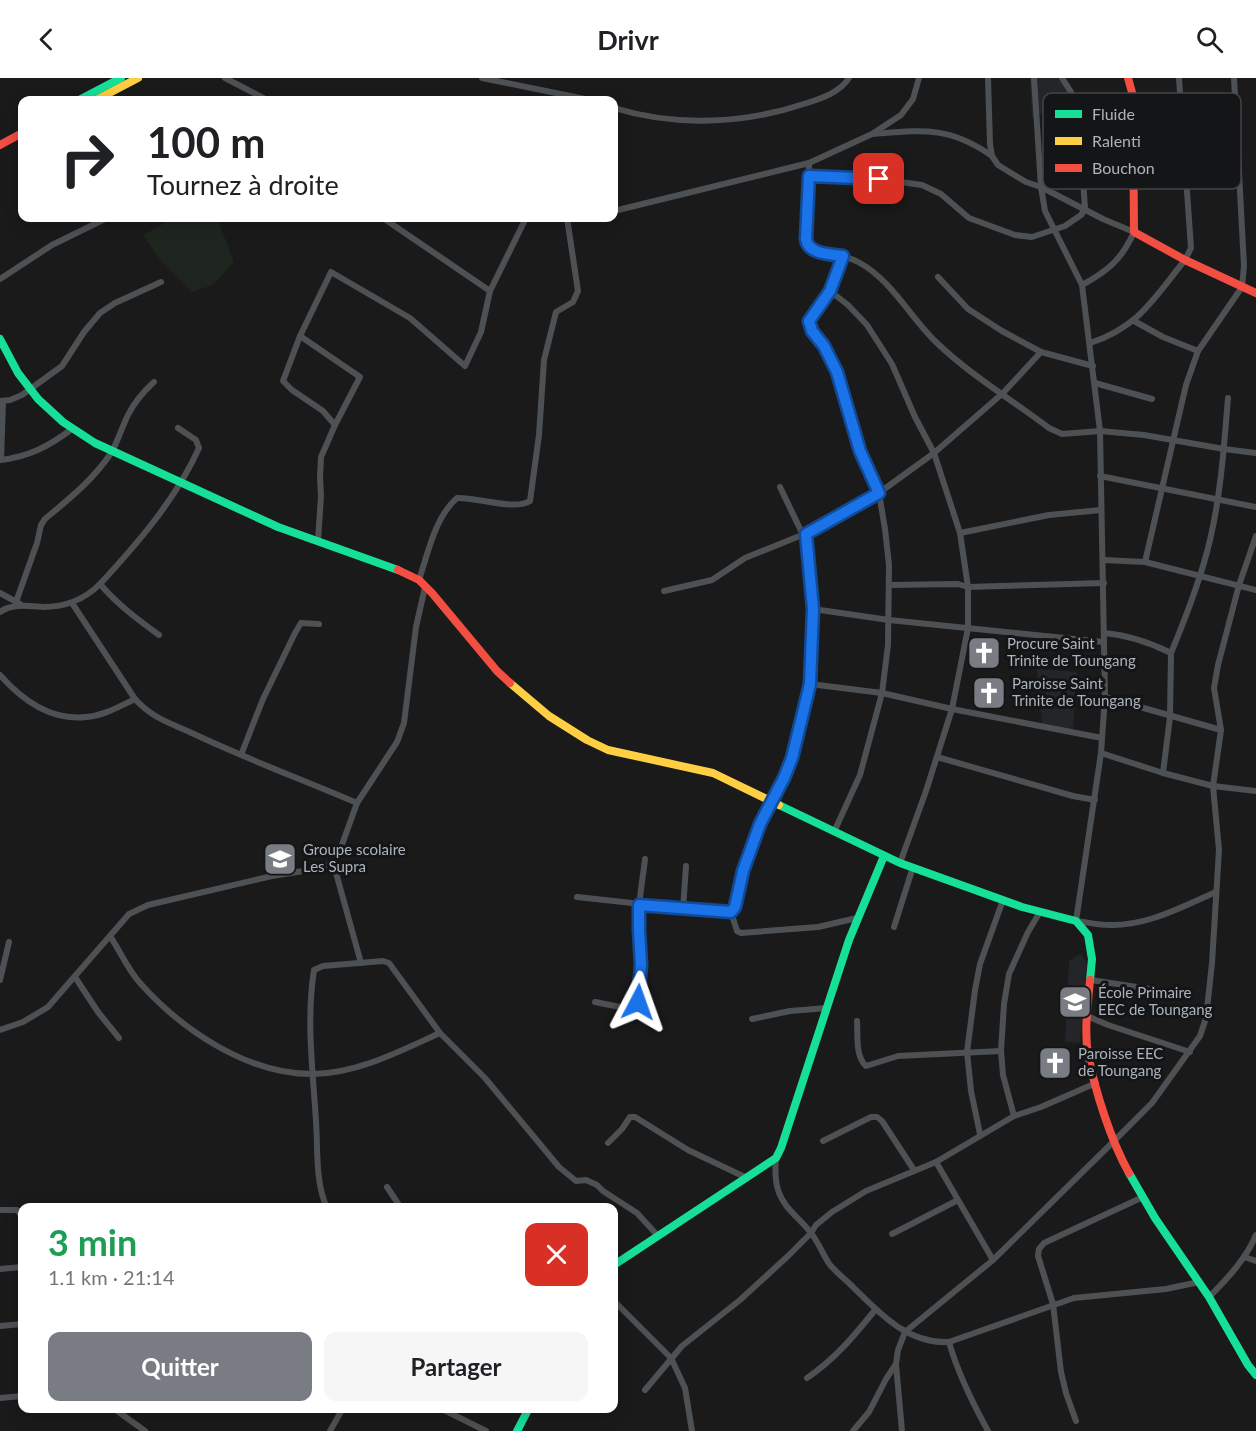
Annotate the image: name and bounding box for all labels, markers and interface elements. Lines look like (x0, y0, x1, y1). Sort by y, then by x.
icon: back (30, 23, 63, 56)
text: Drivr (597, 23, 659, 56)
icon: search (1193, 23, 1226, 56)
legend (1043, 93, 1241, 189)
text: Fluide (1092, 104, 1135, 123)
text: 100 m (147, 117, 265, 167)
icon: right (48, 120, 126, 198)
text: Ralenti (1092, 131, 1141, 150)
pin (853, 153, 904, 204)
text: Bouchon (1092, 158, 1155, 177)
icon: arrive (862, 162, 895, 195)
text: Tournez à droite (147, 168, 339, 201)
place label: Procure Saint Trinite de Toungang (1007, 634, 1136, 669)
church icon: Procure Saint Trinite de Toungang (966, 635, 1002, 671)
place label: Paroisse Saint Trinite de Toungang (1012, 674, 1141, 709)
church icon: Paroisse Saint Trinite de Toungang (971, 675, 1007, 711)
place label: Groupe scolaire Les Supra (303, 840, 406, 875)
school or university icon: Groupe scolaire Les Supra (262, 841, 298, 877)
position arrow (606, 970, 670, 1034)
place label: École Primaire EEC de Toungang (1098, 983, 1213, 1018)
school or university icon: École Primaire EEC de Toungang (1057, 984, 1093, 1020)
place label: Paroisse EEC de Toungang (1078, 1044, 1163, 1079)
church icon: Paroisse EEC de Toungang (1037, 1045, 1073, 1081)
text: 3 min (48, 1220, 137, 1264)
button: close (525, 1223, 588, 1286)
text: 1.1 km · 21:14 (48, 1265, 175, 1289)
button: Quitter (48, 1332, 312, 1401)
button: Partager (324, 1332, 588, 1401)

